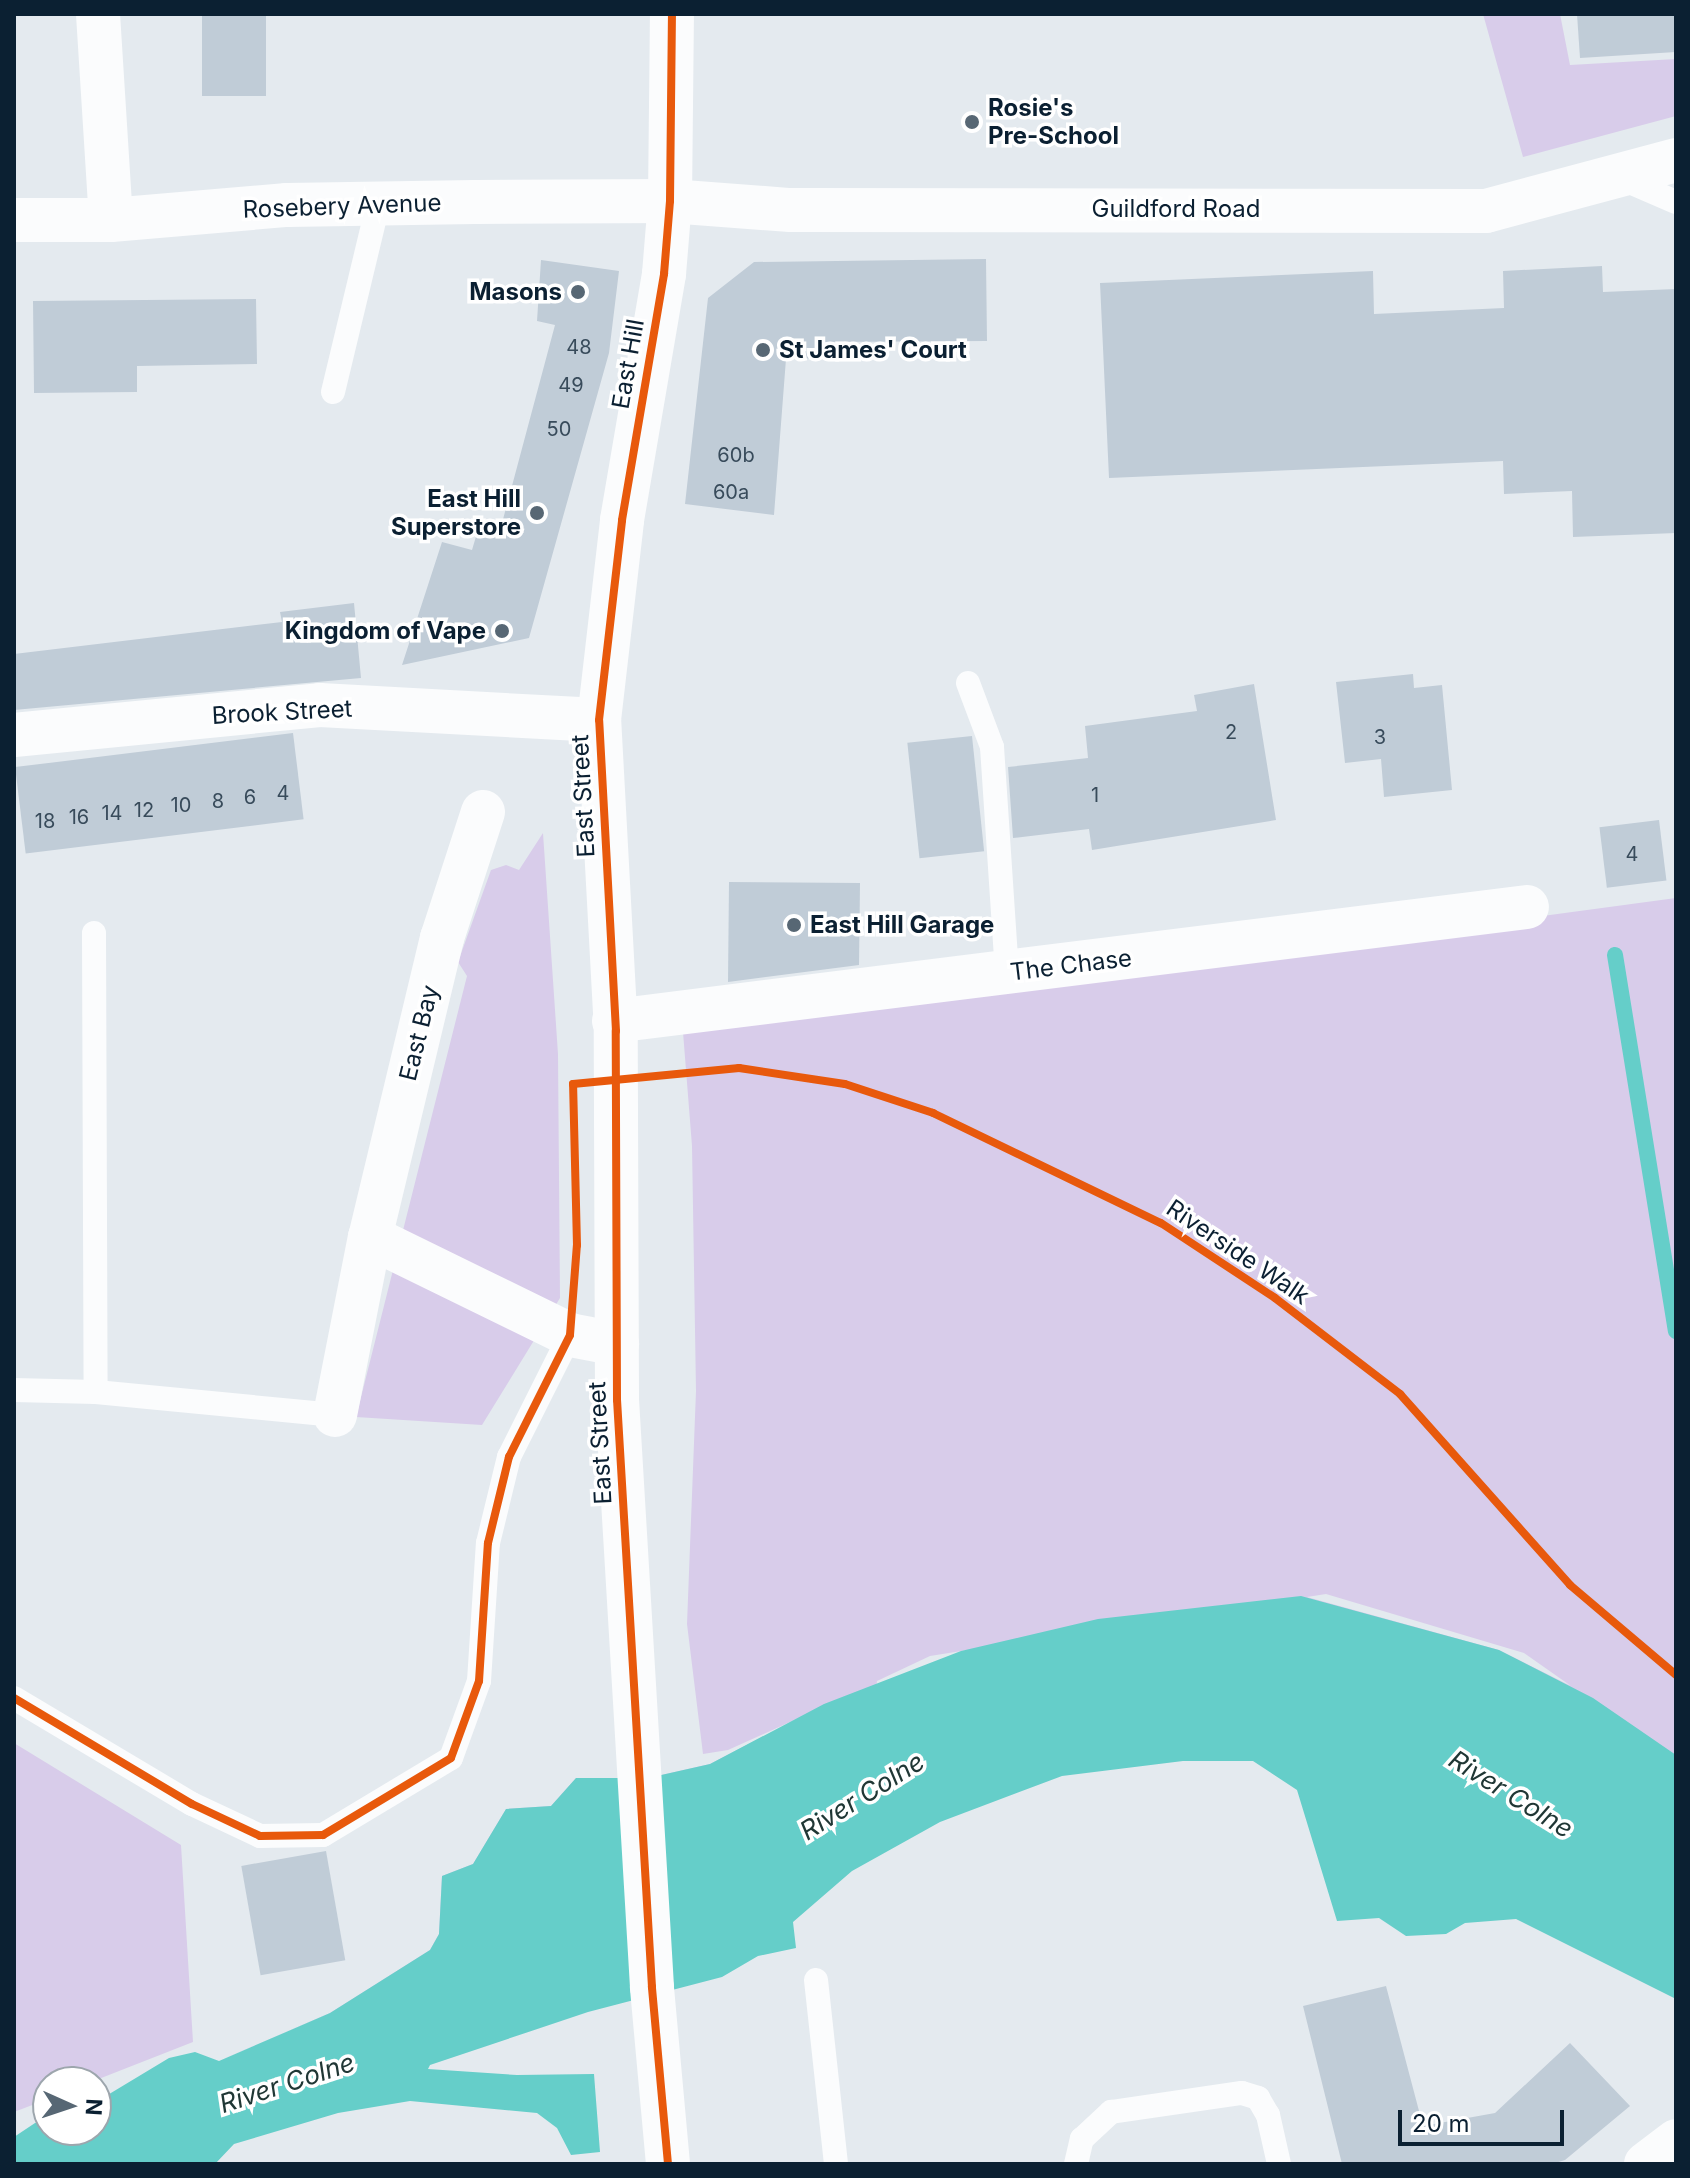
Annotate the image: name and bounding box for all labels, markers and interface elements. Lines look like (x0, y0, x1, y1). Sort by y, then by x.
place label: Rosie's Pre-School (988, 94, 1119, 150)
marker: Rosie's Pre-School (963, 113, 981, 131)
street label: Rosebery Avenue (242, 188, 442, 224)
street label: Guildford Road (1092, 195, 1260, 223)
place label: Masons (469, 278, 562, 306)
marker: Masons (569, 283, 587, 301)
street label: East Hill (606, 317, 650, 411)
house number: 48 (566, 335, 592, 359)
place label: St James' Court (779, 336, 967, 364)
marker: St James' Court (754, 341, 772, 359)
house number: 49 (558, 373, 584, 397)
house number: 50 (547, 417, 571, 441)
house number: 60b (717, 443, 755, 467)
house number: 60a (713, 480, 749, 504)
place label: East Hill Superstore (391, 485, 521, 541)
marker: East Hill Superstore (528, 504, 546, 522)
place label: Kingdom of Vape (285, 617, 486, 645)
marker: Kingdom of Vape (493, 622, 511, 640)
street label: Brook Street (211, 694, 353, 730)
house number: 2 (1225, 720, 1237, 744)
house number: 3 (1374, 725, 1386, 749)
street label: East Street (565, 734, 601, 858)
house number: 4 (277, 781, 289, 805)
house number: 1 (1091, 783, 1099, 807)
house number: 6 (244, 785, 256, 809)
house number: 8 (212, 789, 224, 813)
house number: 10 (171, 793, 191, 817)
house number: 12 (134, 798, 154, 822)
house number: 14 (101, 801, 123, 825)
house number: 16 (69, 805, 89, 829)
house number: 18 (35, 809, 55, 833)
house number: 4 (1626, 842, 1638, 866)
place label: East Hill Garage (810, 911, 994, 939)
marker: East Hill Garage (785, 916, 803, 934)
street label: The Chase (1009, 943, 1133, 987)
street label: East Bay (393, 982, 445, 1084)
street label: Riverside Walk (1161, 1194, 1315, 1310)
street label: East Street (582, 1381, 618, 1505)
water label: River Colne (1443, 1744, 1579, 1844)
water label: River Colne (794, 1746, 930, 1846)
water label: River Colne (215, 2046, 359, 2120)
north arrow (32, 2066, 112, 2146)
scale bar (1402, 2094, 1568, 2144)
text: N (81, 2098, 107, 2116)
text: 20 m (1412, 2109, 1470, 2138)

